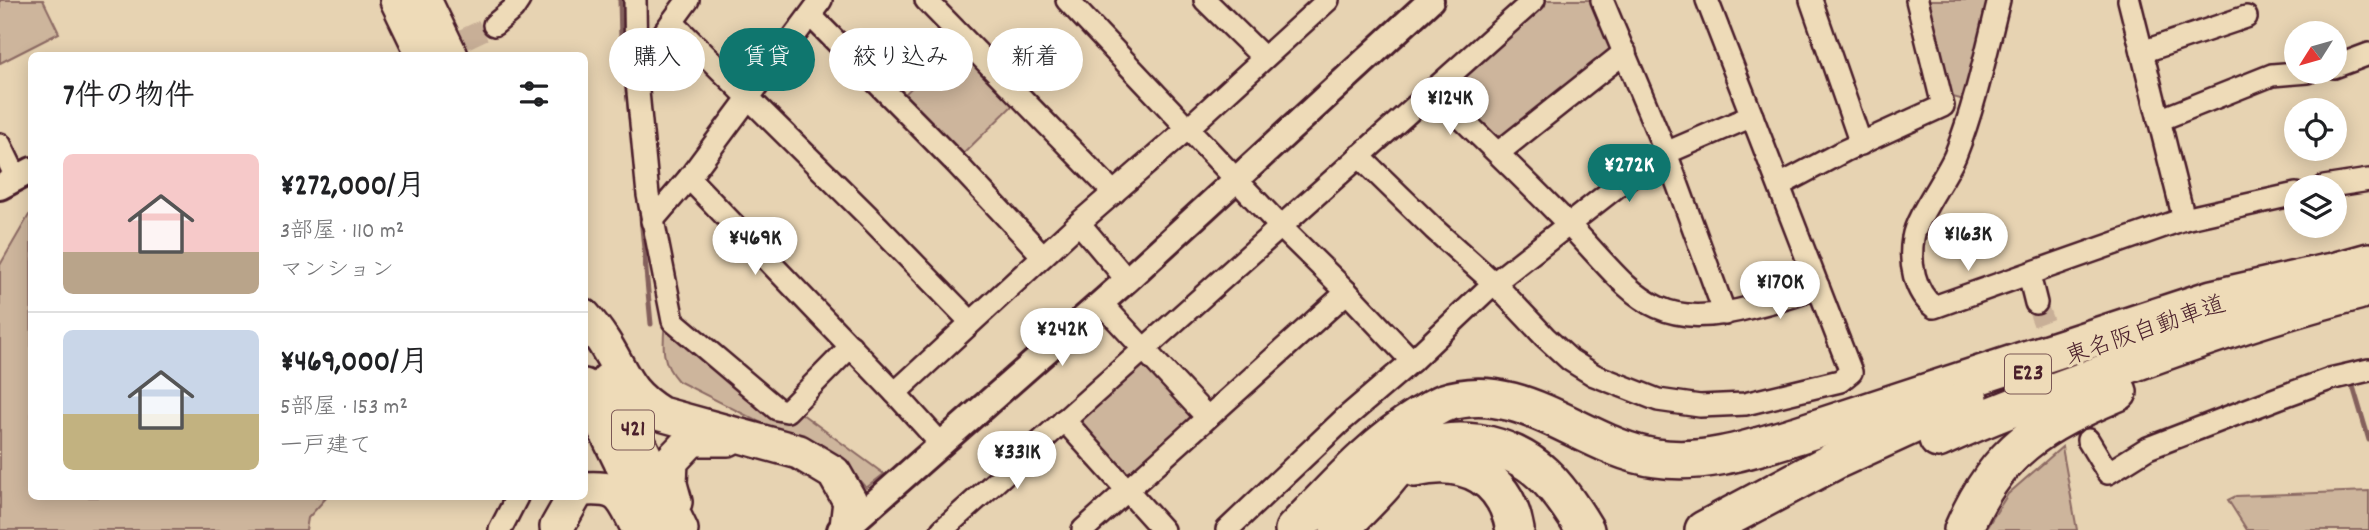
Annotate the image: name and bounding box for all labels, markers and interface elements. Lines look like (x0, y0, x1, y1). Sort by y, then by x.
north arrow (2284, 21, 2347, 84)
map controls (2284, 21, 2347, 238)
chip: 購入 (609, 28, 705, 91)
chip: 賃貸 (719, 28, 815, 91)
chip: 絞り込み (829, 28, 973, 91)
chip: 新着 (987, 28, 1083, 91)
icon: filters (515, 75, 553, 113)
text: 7件の物件 (63, 77, 195, 120)
pin: ¥124K (1401, 78, 1499, 137)
text: ¥124K (1427, 83, 1473, 116)
button: locate (2284, 98, 2347, 161)
pin: ¥272K (1580, 144, 1678, 204)
text: ¥272K (1604, 150, 1654, 183)
text: ¥272,000/月 (280, 167, 426, 210)
button: layers (2284, 175, 2347, 238)
icon: home (119, 182, 203, 266)
pin: ¥163K (1919, 214, 2017, 273)
text: 3部屋 · 110 m² (280, 216, 404, 249)
pin: ¥469K (706, 218, 804, 277)
text: ¥163K (1944, 219, 1992, 252)
text: ¥469K (728, 223, 782, 256)
text: マンション (280, 255, 394, 288)
pin: ¥170K (1731, 262, 1829, 321)
text: ¥170K (1756, 267, 1804, 300)
street label: 東名阪自動車道 (2061, 289, 2231, 375)
pin: ¥242K (1013, 308, 1111, 368)
text: ¥242K (1036, 314, 1088, 347)
text: ¥469,000/月 (280, 343, 429, 386)
road number: E23 (2005, 354, 2051, 394)
icon: home (119, 358, 203, 442)
text: 5部屋 · 153 m² (280, 392, 408, 425)
road number: 421 (612, 410, 654, 450)
text: 一戸建て (280, 431, 372, 464)
pin: ¥331K (968, 432, 1066, 491)
text: ¥331K (993, 437, 1041, 470)

